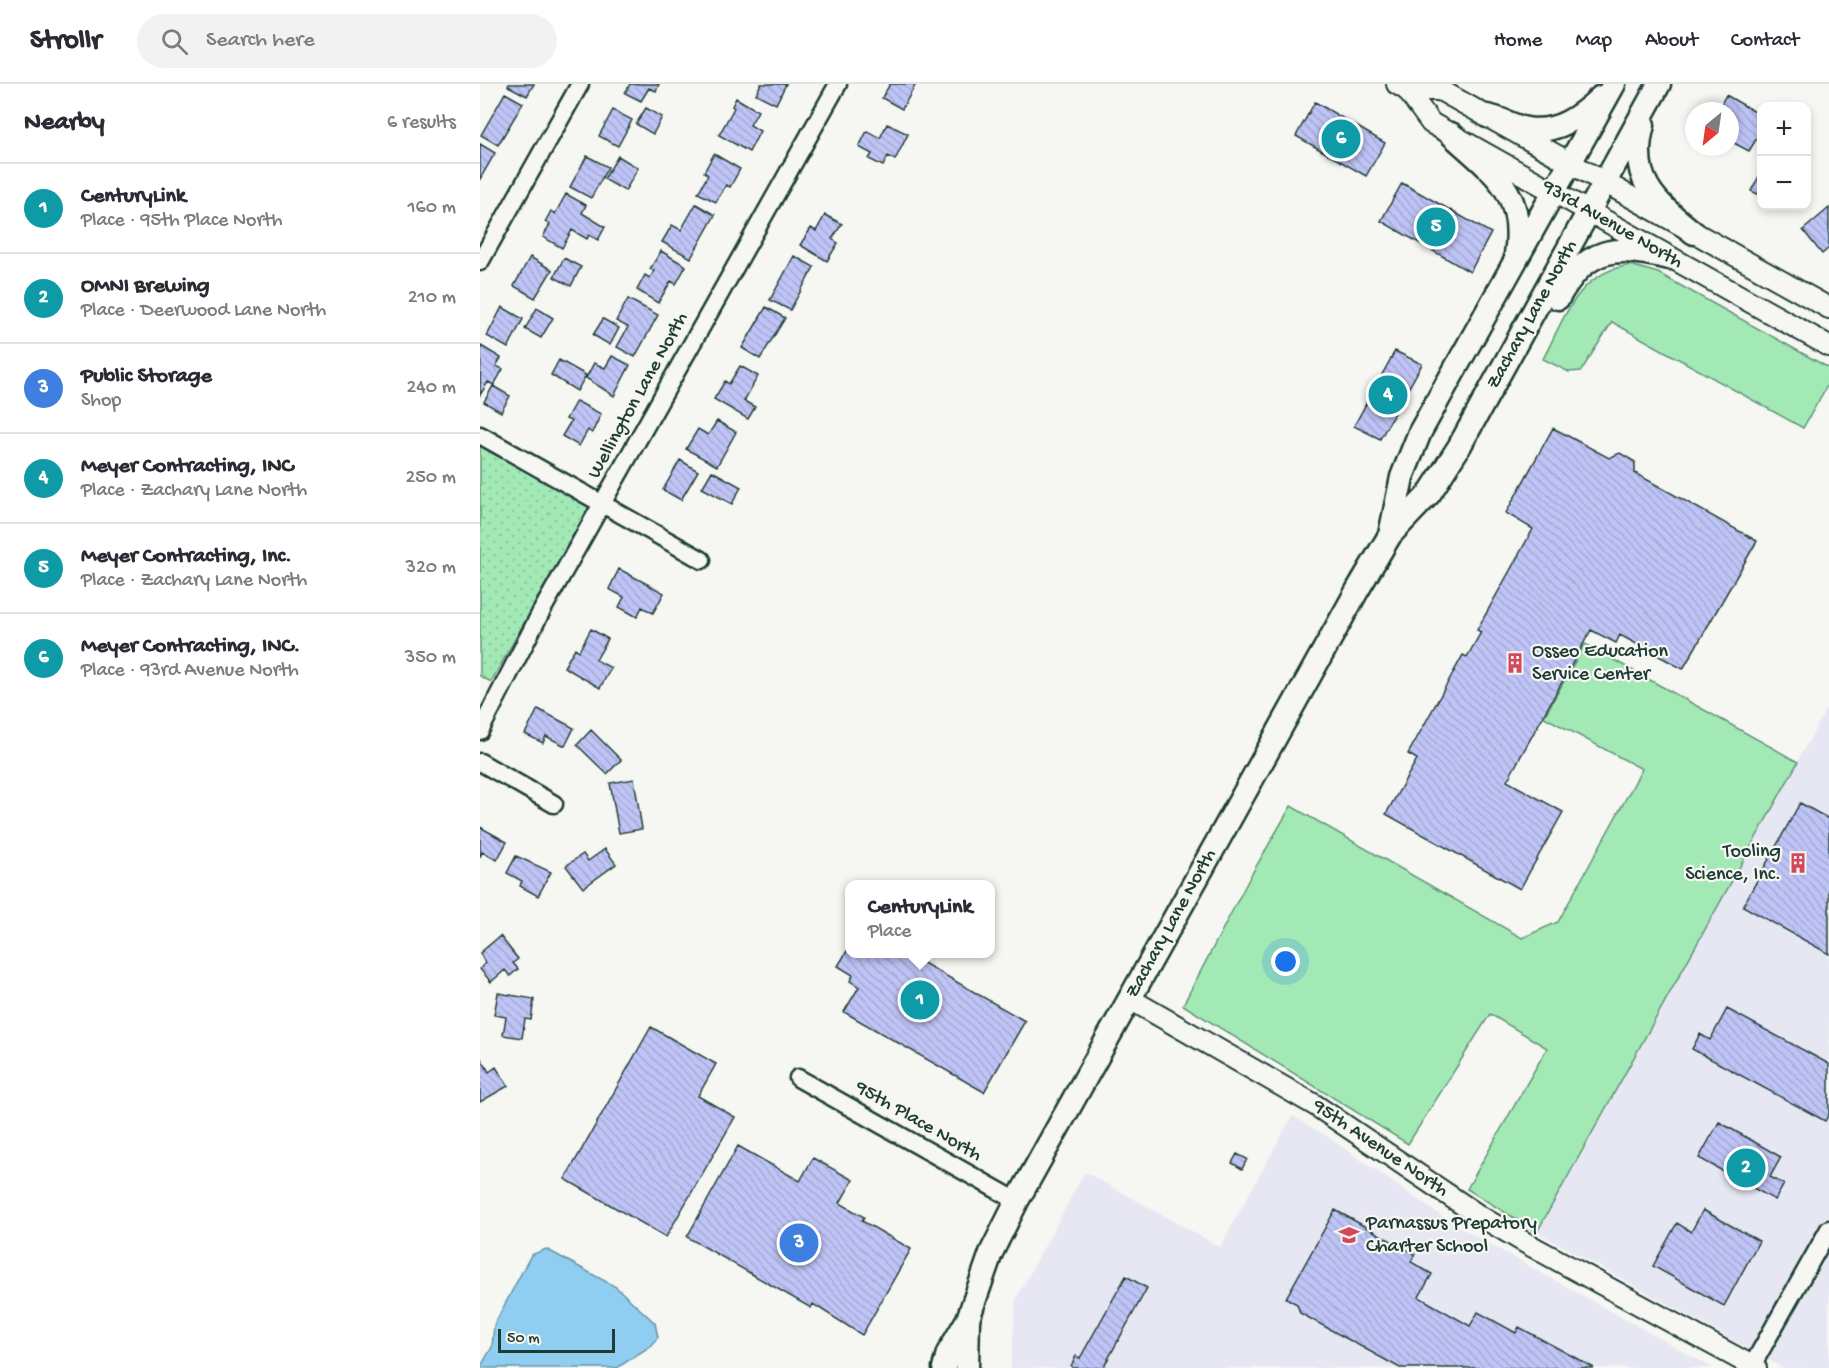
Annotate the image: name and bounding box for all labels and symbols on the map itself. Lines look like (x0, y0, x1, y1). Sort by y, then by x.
north arrow (1685, 102, 1739, 156)
pin: 6 (1322, 116, 1360, 162)
street label: 93rd Avenue North (1537, 175, 1686, 275)
pin: 5 (1416, 204, 1456, 250)
street label: Zachary Lane North (1483, 236, 1584, 394)
street label: Wellington Lane North (584, 309, 694, 483)
pin: 4 (1368, 372, 1408, 418)
place label: Osseo Education Service Center (1532, 641, 1669, 687)
building icon: Osseo Education Service Center (1503, 651, 1527, 675)
place label: Tooling Science, Inc. (1685, 841, 1781, 887)
street label: Zachary Lane North (1122, 845, 1223, 1003)
building icon: Tooling Science, Inc. (1786, 851, 1810, 875)
your location (1271, 947, 1300, 976)
pin: 1 (900, 978, 940, 1022)
street label: 95th Place North (850, 1076, 985, 1168)
street label: 95th Avenue North (1307, 1095, 1452, 1203)
pin: 2 (1726, 1146, 1766, 1190)
place label: Parnassus Prepatory Charter School (1365, 1213, 1537, 1259)
pin: 3 (780, 1220, 818, 1266)
school or university icon: Parnassus Prepatory Charter School (1337, 1223, 1361, 1247)
scale bar (498, 1326, 615, 1354)

